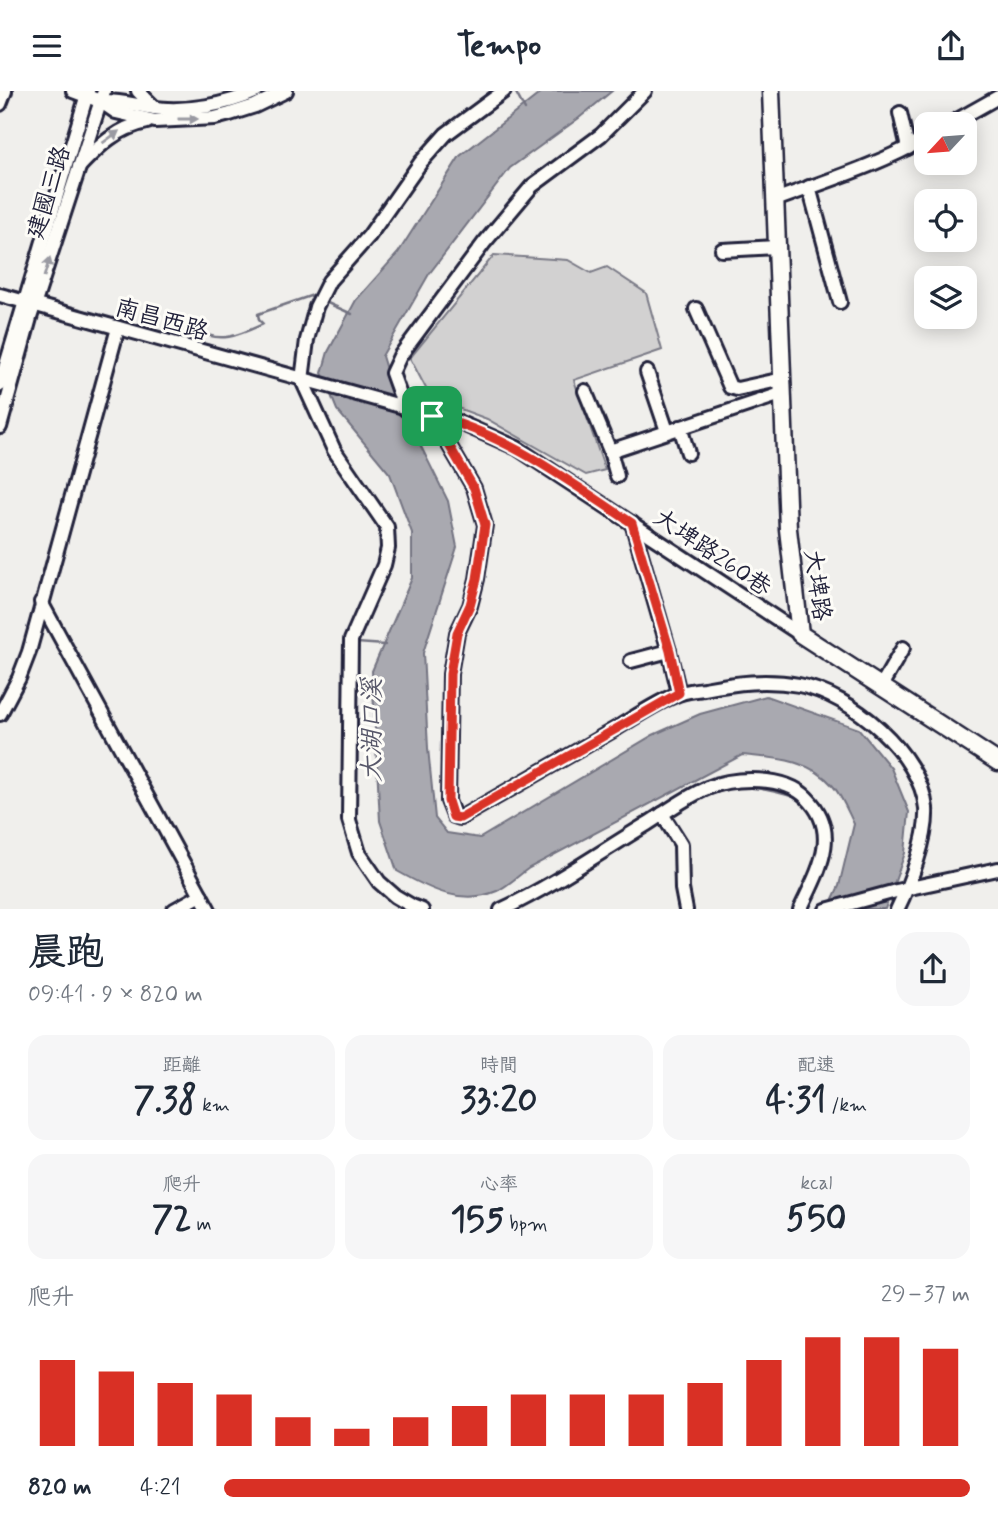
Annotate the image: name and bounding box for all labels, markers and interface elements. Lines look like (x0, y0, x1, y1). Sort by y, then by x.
text: Tempo (457, 25, 541, 67)
icon: menu (28, 27, 66, 65)
icon: share (932, 27, 970, 65)
north arrow (914, 112, 976, 175)
map controls (914, 112, 977, 329)
one-way arrow (177, 113, 199, 125)
one-way arrow (102, 130, 120, 144)
street label: 建國三路 (21, 142, 78, 243)
button: locate (914, 189, 977, 252)
one-way arrow (42, 257, 52, 278)
button: layers (914, 266, 977, 329)
street label: 南昌西路 (111, 292, 212, 349)
pin (402, 386, 462, 446)
icon: arrive (413, 397, 451, 435)
street label: 大埤路260巷 (647, 503, 777, 604)
street label: 大埤路 (796, 547, 837, 623)
water label: 大湖口溪 (356, 676, 390, 782)
text: 晨跑 (28, 929, 104, 978)
button: share (896, 932, 970, 1006)
text: 09:41 · 9 × 820 m (28, 980, 203, 1010)
text: 距離 (163, 1053, 201, 1078)
text: 時間 (480, 1053, 518, 1078)
text: 配速 (797, 1053, 835, 1078)
text: 7.38 (133, 1078, 197, 1124)
text: 33:20 (460, 1078, 538, 1124)
text: 4:31 (765, 1078, 826, 1124)
text: km (197, 1093, 230, 1118)
text: /km (826, 1093, 867, 1118)
text: kcal (800, 1171, 832, 1196)
text: 爬升 (163, 1172, 201, 1197)
text: 心率 (480, 1172, 518, 1197)
text: 550 (786, 1196, 847, 1242)
text: 72 (152, 1197, 191, 1243)
text: 155 (450, 1197, 504, 1243)
text: m (191, 1212, 212, 1237)
text: bpm (504, 1212, 548, 1237)
text: 29–37 m (881, 1280, 970, 1310)
text: 爬升 (28, 1283, 74, 1313)
text: 820 m (28, 1473, 91, 1503)
text: 4:21 (140, 1473, 181, 1503)

